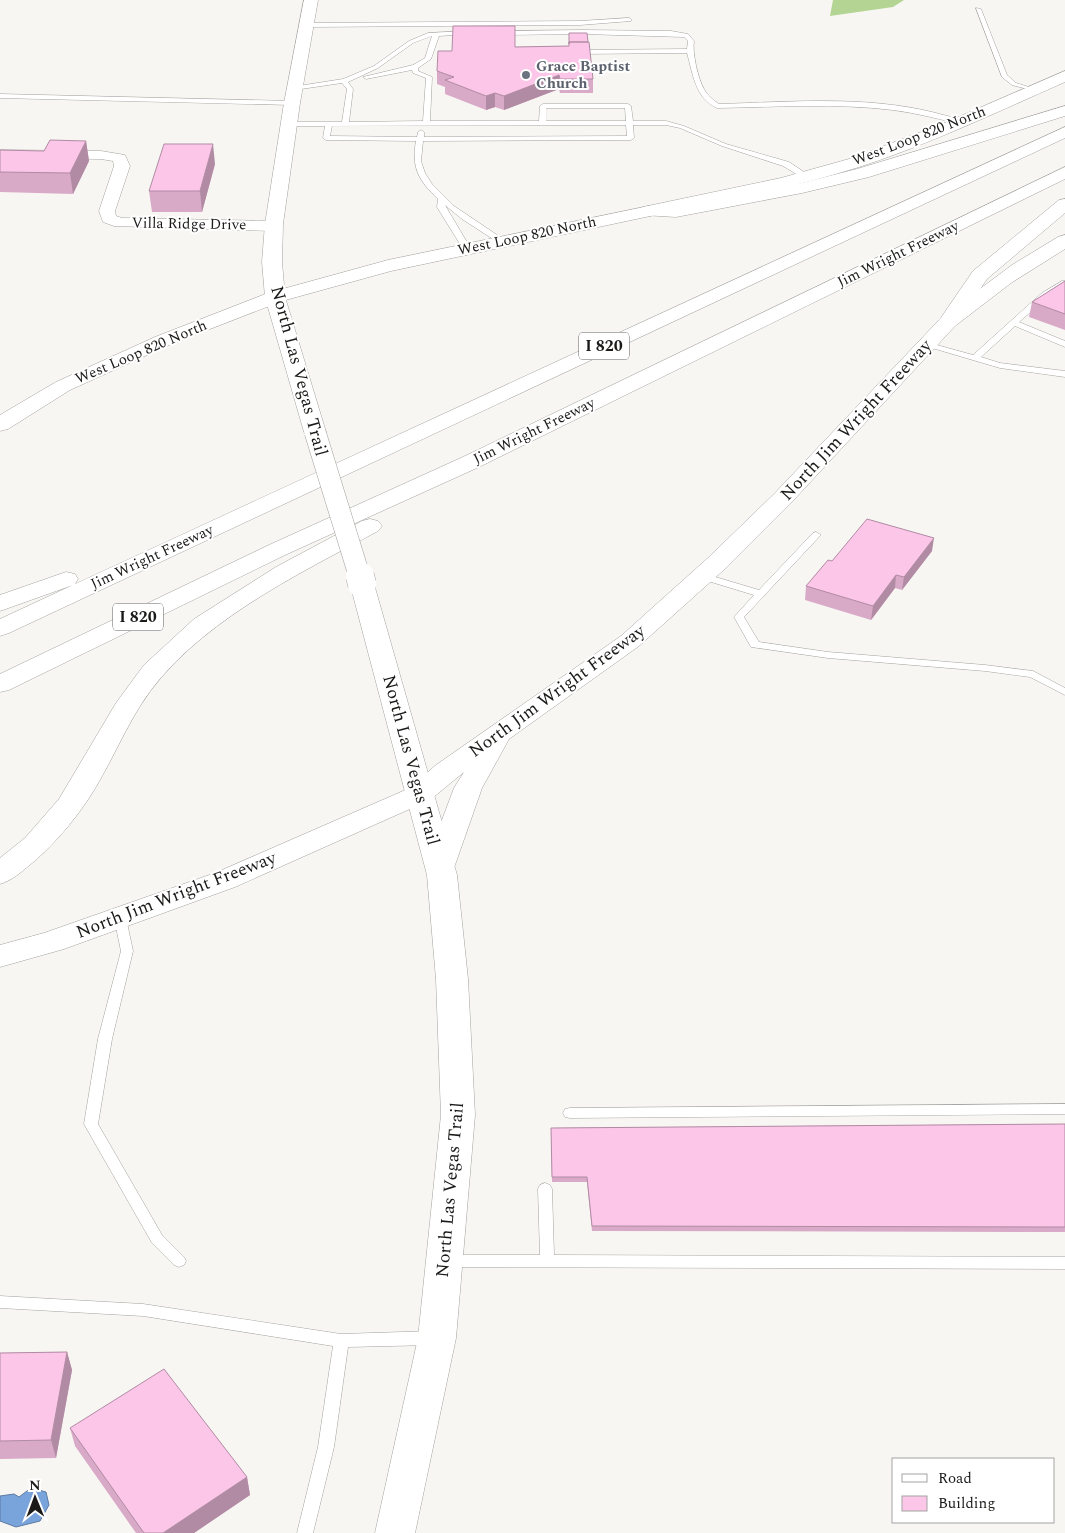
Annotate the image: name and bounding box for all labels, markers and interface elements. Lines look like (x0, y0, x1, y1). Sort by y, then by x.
place label: Grace Baptist Church (536, 55, 630, 95)
marker: Grace Baptist Church (520, 69, 532, 81)
street label: West Loop 820 North (849, 100, 989, 172)
street label: West Loop 820 North (455, 210, 599, 262)
street label: Villa Ridge Drive (132, 212, 246, 236)
street label: Jim Wright Freeway (833, 214, 964, 294)
street label: North Las Vegas Trail (263, 283, 335, 459)
street label: West Loop 820 North (71, 314, 211, 390)
road number: I 820 (579, 332, 629, 360)
street label: North Jim Wright Freeway (774, 332, 939, 507)
street label: Jim Wright Freeway (469, 391, 600, 471)
street label: Jim Wright Freeway (87, 518, 218, 596)
road number: I 820 (113, 604, 163, 630)
street label: North Jim Wright Freeway (463, 617, 652, 764)
street label: North Las Vegas Trail (375, 672, 447, 848)
street label: North Jim Wright Freeway (72, 844, 281, 946)
street label: North Las Vegas Trail (429, 1101, 471, 1279)
legend (892, 1458, 1055, 1523)
text: Road (938, 1467, 972, 1490)
north arrow (10, 1473, 60, 1523)
text: N (29, 1475, 41, 1496)
text: Building (938, 1492, 995, 1515)

